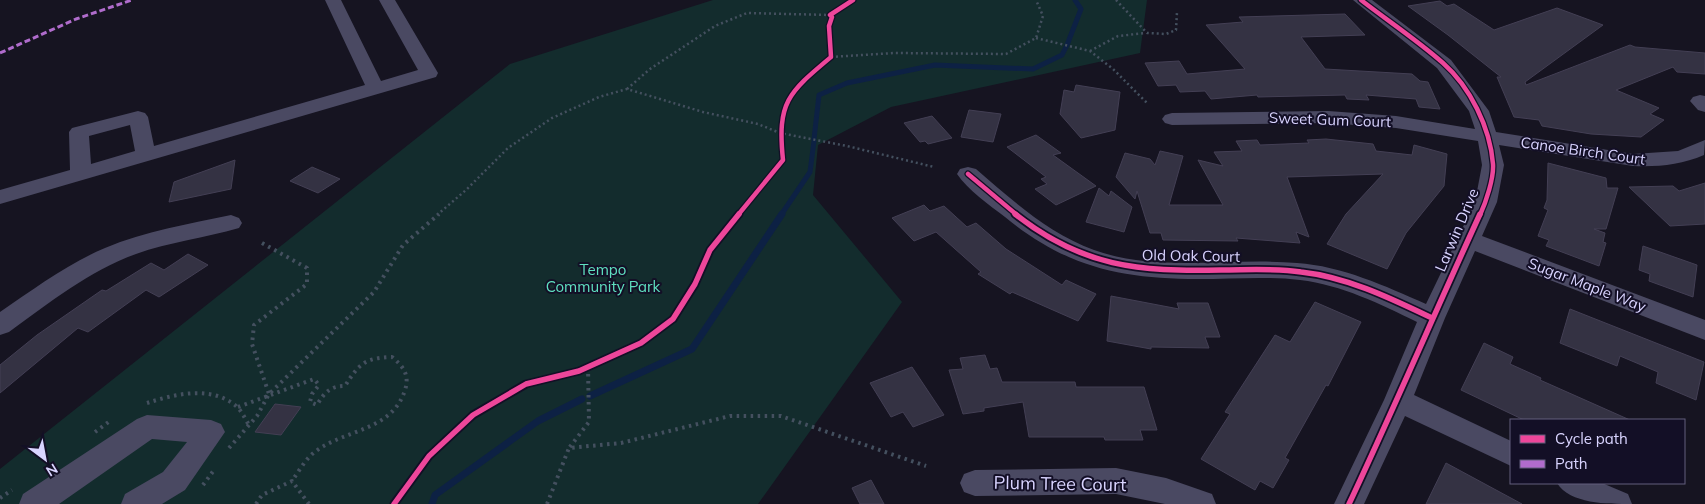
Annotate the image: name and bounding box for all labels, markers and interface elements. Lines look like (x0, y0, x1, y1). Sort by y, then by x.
street label: Sweet Gum Court (1269, 108, 1392, 131)
street label: Canoe Birch Court (1519, 132, 1647, 169)
street label: Larwin Drive (1430, 185, 1483, 274)
street label: Old Oak Court (1142, 245, 1240, 266)
street label: Sugar Maple Way (1526, 253, 1649, 316)
park label: Tempo Community Park (546, 260, 660, 296)
legend (1510, 419, 1685, 484)
text: Cycle path (1555, 429, 1628, 448)
north arrow (20, 434, 70, 484)
text: Path (1555, 454, 1587, 473)
text: N (43, 460, 61, 480)
street label: Plum Tree Court (993, 471, 1127, 496)

